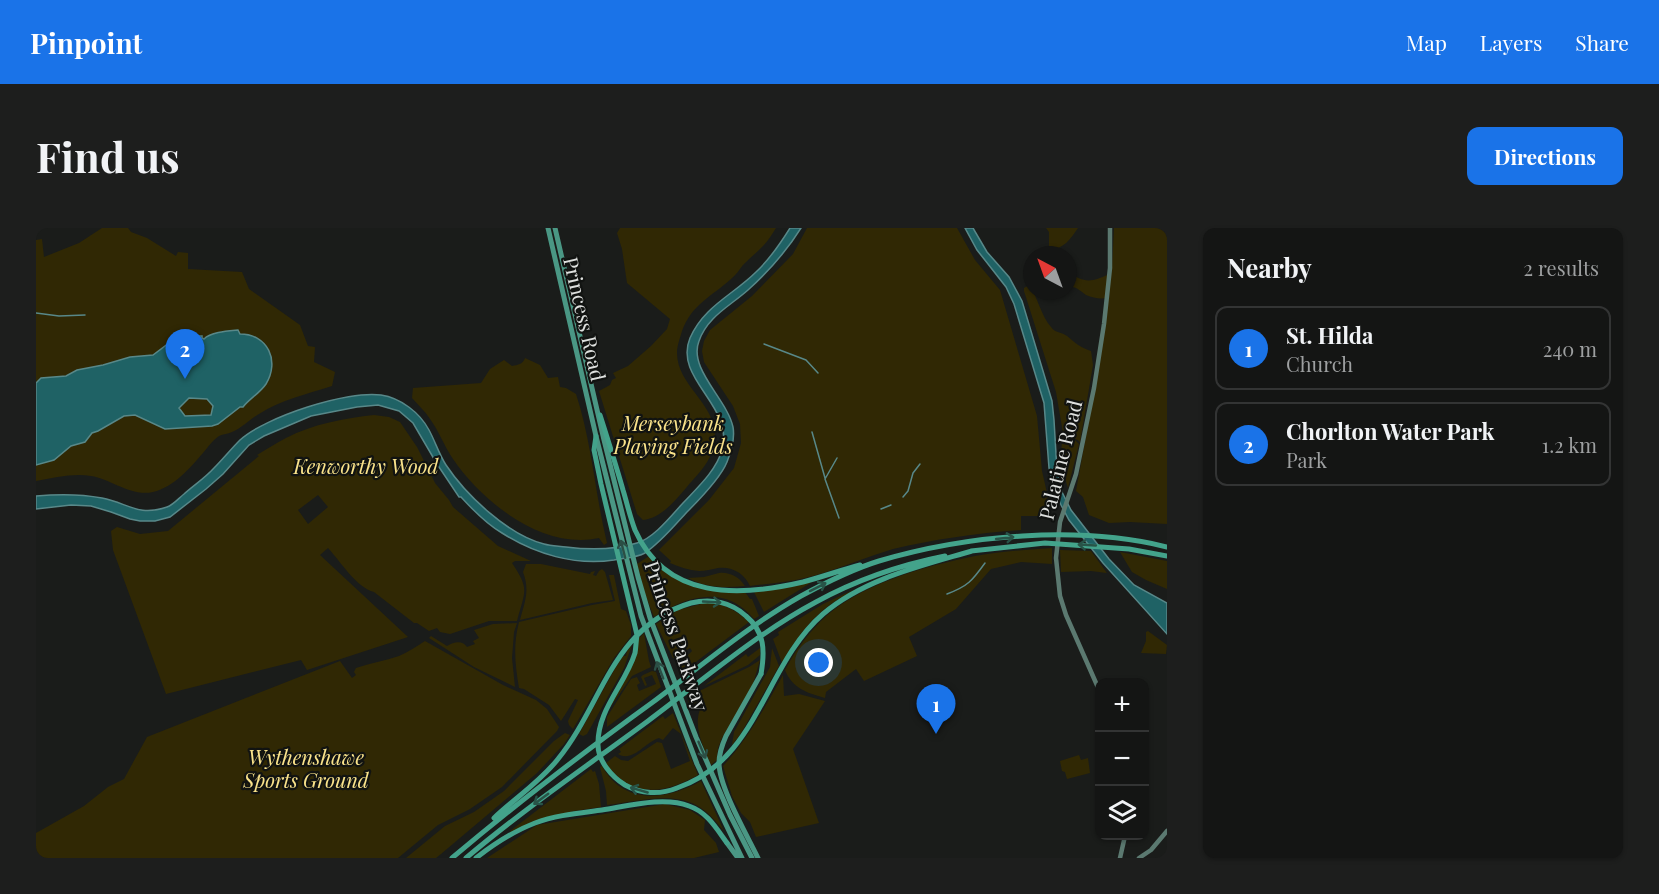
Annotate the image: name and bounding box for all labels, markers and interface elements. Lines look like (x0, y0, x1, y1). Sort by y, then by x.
text: Pinpoint (30, 24, 142, 61)
text: Map (1406, 28, 1447, 56)
text: Layers (1480, 28, 1542, 56)
text: Share (1575, 28, 1629, 56)
button: Directions (1467, 127, 1623, 185)
text: Find us (36, 128, 180, 184)
north arrow (1023, 246, 1077, 300)
text: Nearby (1227, 250, 1312, 285)
street label: Princess Road (558, 254, 613, 384)
text: 2 results (1524, 254, 1599, 281)
text: St. Hilda (1286, 320, 1373, 350)
pin: 2 (166, 330, 204, 379)
text: 1 (1245, 335, 1252, 362)
text: 240 m (1543, 335, 1597, 362)
text: Church (1286, 350, 1353, 377)
street label: Palatine Road (1032, 396, 1088, 522)
park label: Merseybank Playing Fields (612, 409, 733, 459)
text: Chorlton Water Park (1286, 416, 1494, 446)
text: 2 (1243, 431, 1254, 458)
text: 1.2 km (1542, 431, 1597, 458)
text: Park (1286, 446, 1327, 473)
park label: Kenworthy Wood (293, 452, 440, 479)
one-way arrow (995, 532, 1014, 543)
one-way arrow (617, 540, 629, 559)
one-way arrow (1078, 540, 1097, 551)
street label: Princess Parkway (639, 557, 716, 714)
one-way arrow (809, 581, 827, 593)
one-way arrow (702, 596, 722, 607)
your location (804, 648, 833, 677)
one-way arrow (654, 661, 665, 680)
map controls (1095, 678, 1149, 840)
button: + (1095, 678, 1149, 732)
pin: 1 (916, 684, 956, 734)
button: − (1095, 732, 1149, 786)
one-way arrow (697, 740, 708, 758)
park label: Wythenshawe Sports Ground (242, 743, 370, 793)
one-way arrow (630, 783, 649, 795)
button: layers (1095, 786, 1149, 840)
one-way arrow (533, 793, 549, 805)

